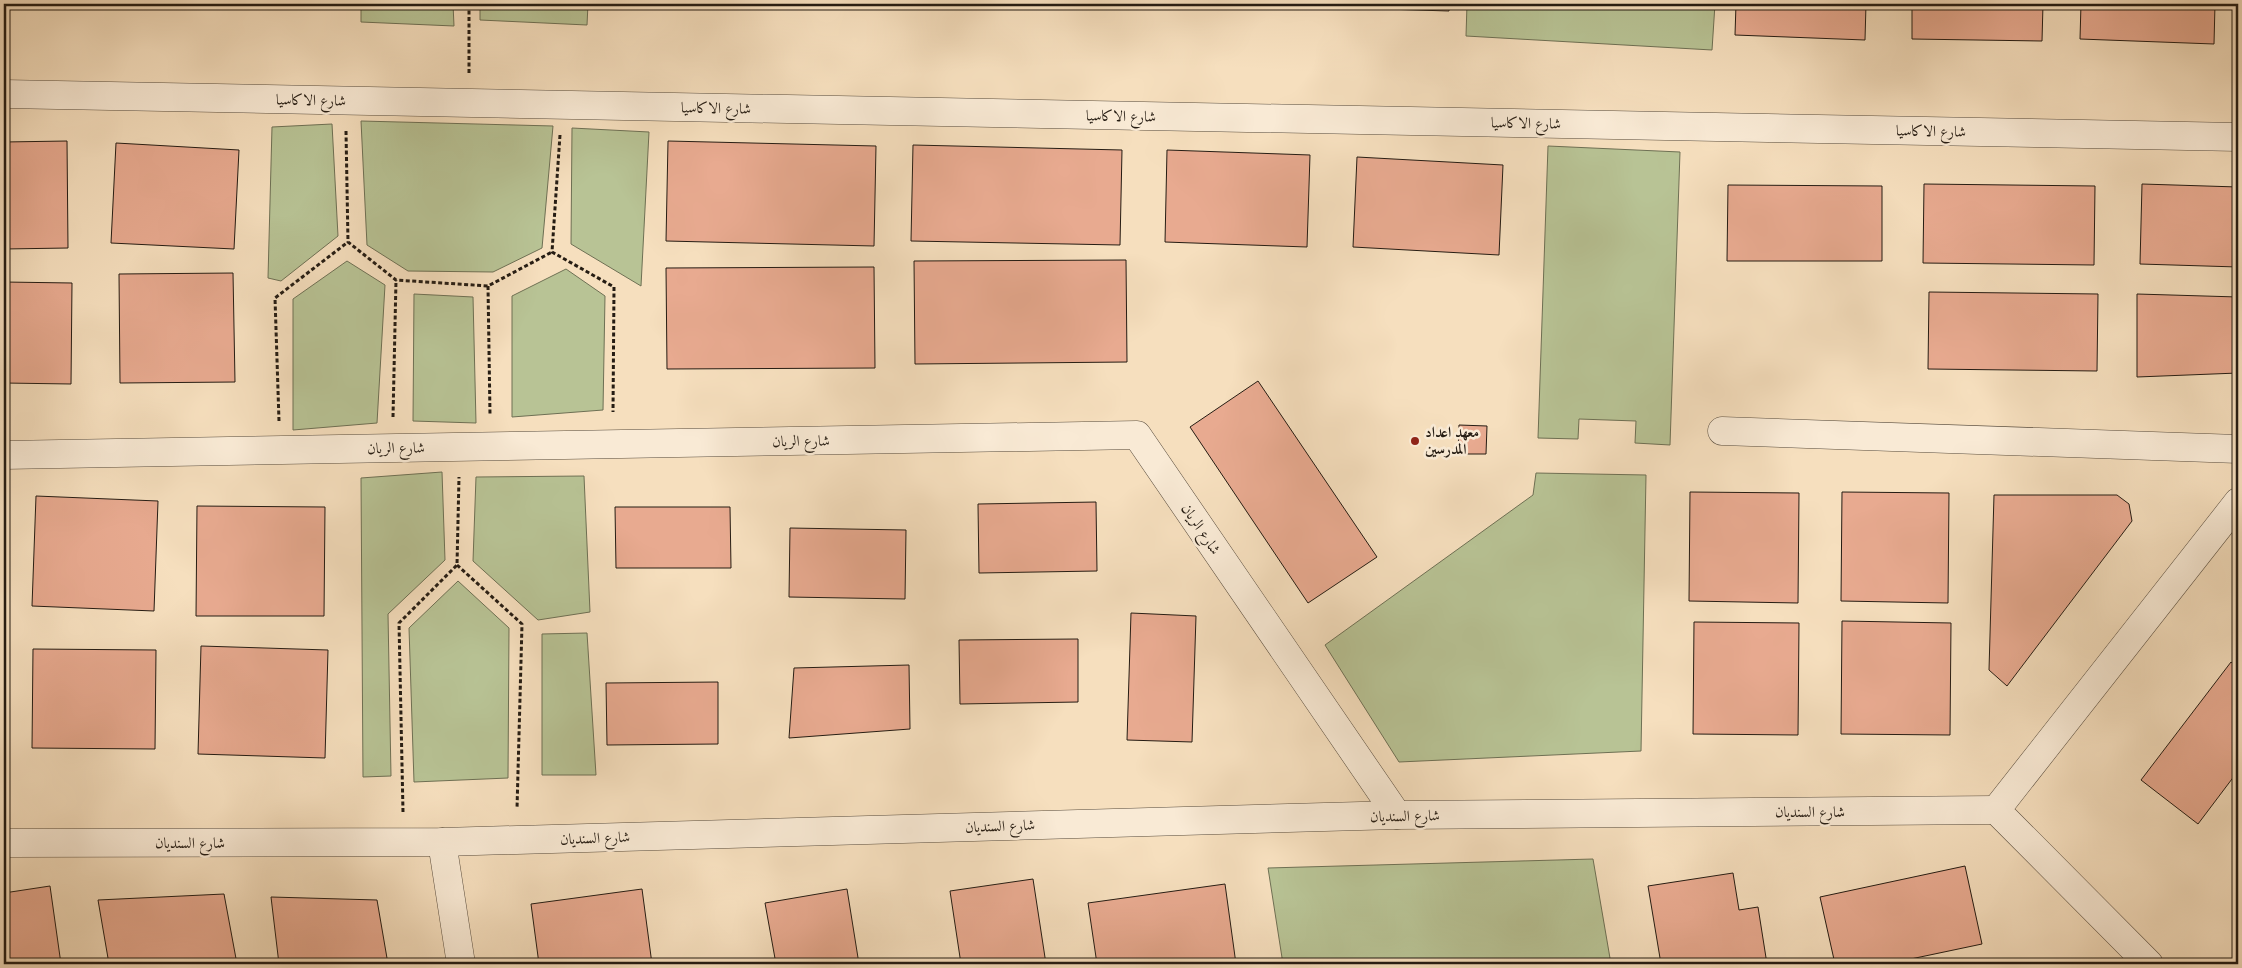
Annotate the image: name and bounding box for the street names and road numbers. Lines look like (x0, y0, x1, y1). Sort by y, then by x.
street label: شارع الاكاسيا (276, 89, 346, 114)
street label: شارع الاكاسيا (681, 97, 751, 122)
street label: شارع الاكاسيا (1086, 105, 1156, 130)
street label: شارع الاكاسيا (1491, 112, 1561, 137)
street label: شارع الاكاسيا (1896, 120, 1966, 145)
street label: شارع الريان (772, 430, 830, 455)
street label: شارع الريان (367, 437, 425, 462)
street label: شارع الريان (1174, 500, 1225, 560)
street label: شارع السنديان (1775, 802, 1845, 825)
street label: شارع السنديان (1370, 805, 1440, 830)
street label: شارع السنديان (965, 815, 1035, 840)
street label: شارع السنديان (560, 827, 630, 852)
street label: شارع السنديان (155, 833, 225, 856)

